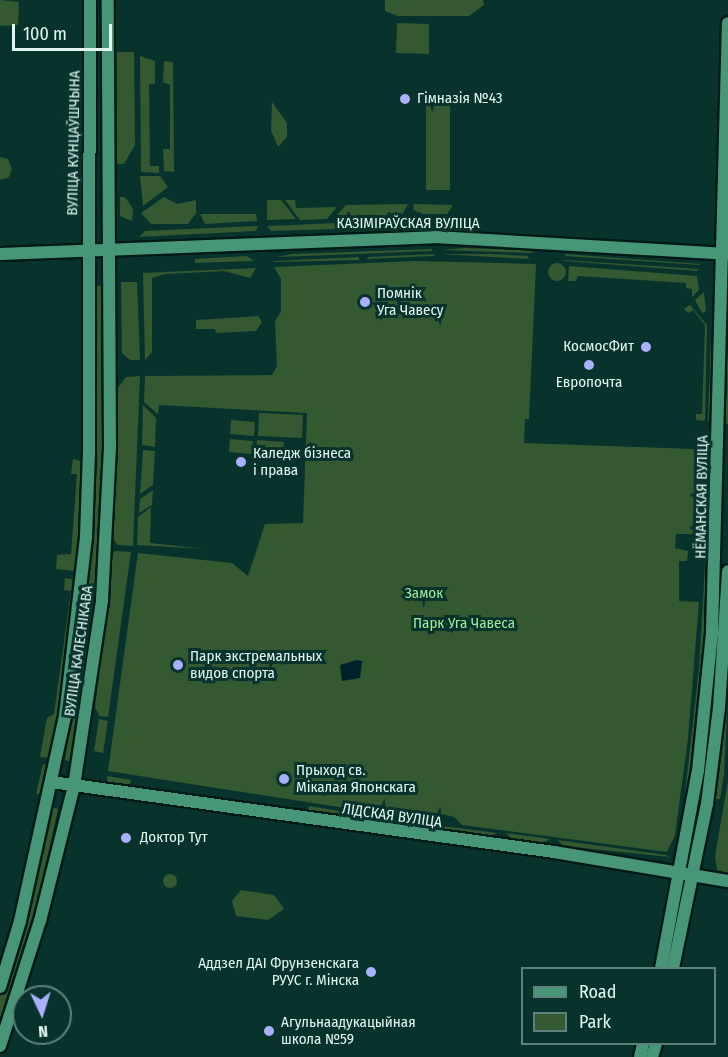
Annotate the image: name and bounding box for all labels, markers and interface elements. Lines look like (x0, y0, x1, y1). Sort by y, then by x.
scale bar (15, 12, 116, 50)
text: 100 m (23, 23, 67, 45)
street label: ВУЛІЦА КУНЦАЎШЧЫНА (64, 70, 84, 216)
place label: Гімназія №43 (417, 90, 502, 108)
marker: Гімназія №43 (398, 92, 412, 106)
street label: КАЗІМІРАЎСКАЯ ВУЛІЦА (336, 215, 480, 233)
place label: Помнік Уга Чавесу (377, 284, 444, 319)
marker: Помнік Уга Чавесу (358, 295, 372, 309)
place label: КосмосФит (563, 338, 634, 356)
marker: КосмосФит (639, 340, 653, 354)
marker: Европочта (582, 358, 596, 372)
place label: Европочта (556, 374, 622, 392)
street label: НЁМАНСКАЯ ВУЛІЦА (692, 435, 712, 559)
place label: Каледж бізнеса і права (253, 444, 351, 479)
marker: Каледж бізнеса і права (234, 455, 248, 469)
street label: ВУЛІЦА КАЛЕСНІКАВА (61, 584, 97, 718)
park label: Замок (405, 585, 443, 603)
park label: Парк Уга Чавеса (413, 615, 515, 633)
place label: Парк экстремальных видов спорта (190, 647, 322, 682)
marker: Парк экстремальных видов спорта (171, 658, 185, 672)
place label: Прыход св. Мікалая Японскага (296, 761, 416, 796)
marker: Прыход св. Мікалая Японскага (277, 772, 291, 786)
street label: ЛІДСКАЯ ВУЛІЦА (341, 800, 443, 832)
marker: Доктор Тут (117, 829, 135, 847)
place label: Доктор Тут (140, 829, 207, 847)
place label: Аддзел ДАІ Фрунзенскага РУУС г. Мінска (198, 954, 359, 989)
marker: Аддзел ДАІ Фрунзенскага РУУС г. Мінска (364, 965, 378, 979)
legend (521, 967, 716, 1045)
text: Road (579, 981, 616, 1003)
north arrow (12, 985, 72, 1045)
text: Park (579, 1011, 611, 1033)
place label: Агульнаадукацыйная школа №59 (281, 1013, 416, 1048)
text: N (38, 1022, 49, 1041)
marker: Агульнаадукацыйная школа №59 (262, 1024, 276, 1038)

